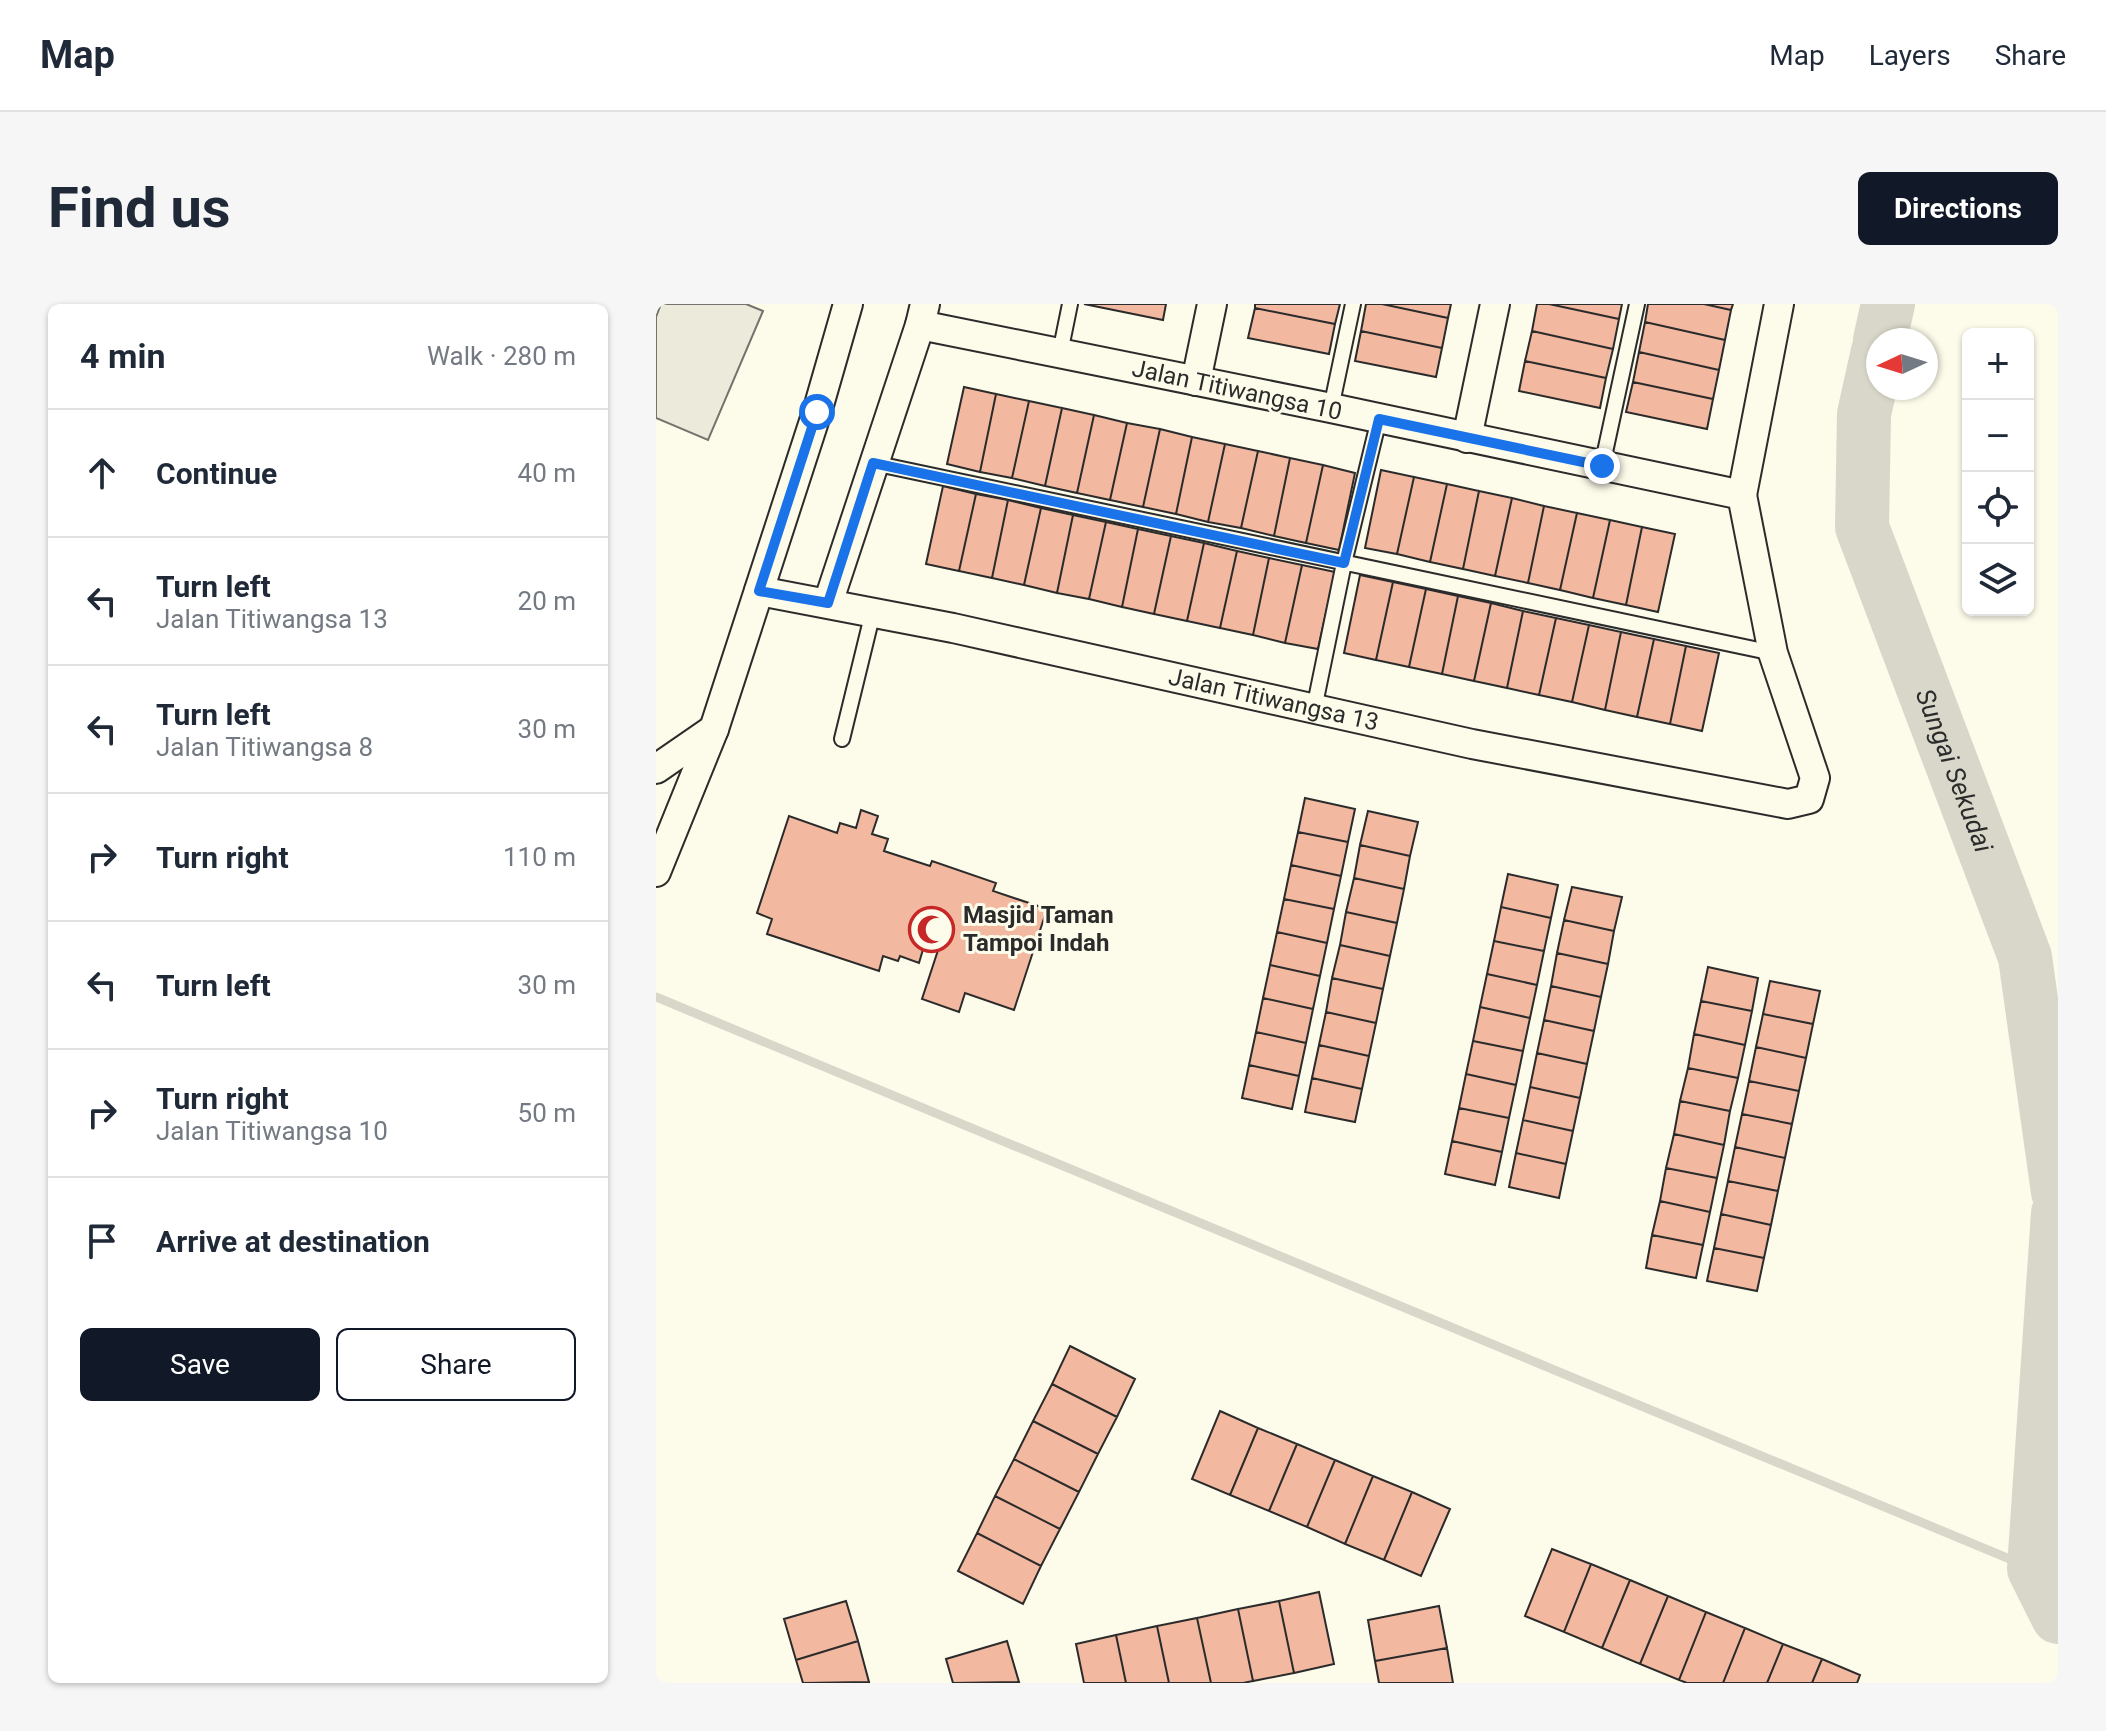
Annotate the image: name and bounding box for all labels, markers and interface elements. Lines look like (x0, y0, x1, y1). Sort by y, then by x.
text: Map (40, 33, 115, 77)
text: Map (1769, 39, 1825, 72)
text: Layers (1869, 39, 1951, 72)
text: Share (1995, 39, 2066, 72)
button: Directions (1858, 172, 2058, 245)
text: Find us (48, 175, 231, 241)
north arrow (1866, 328, 1938, 400)
map controls (1962, 328, 2034, 616)
button: + (1962, 328, 2034, 400)
text: 4 min (80, 336, 165, 376)
text: Walk · 280 m (427, 341, 576, 371)
street label: Jalan Titiwangsa 10 (1129, 354, 1345, 426)
route start (799, 394, 835, 430)
button: − (1962, 400, 2034, 472)
route end (1584, 448, 1620, 484)
icon: ahead (80, 451, 124, 495)
text: Continue (156, 456, 277, 491)
text: 40 m (518, 458, 576, 488)
button: locate (1962, 472, 2034, 544)
button: layers (1962, 544, 2034, 616)
text: Turn left (156, 569, 271, 604)
icon: left (80, 579, 124, 623)
text: 20 m (518, 586, 576, 616)
text: Jalan Titiwangsa 13 (156, 604, 388, 634)
street label: Jalan Titiwangsa 13 (1166, 663, 1381, 737)
water label: Sungai Sekudai (1910, 685, 1999, 857)
text: Turn left (156, 697, 271, 732)
icon: left (80, 707, 124, 751)
text: 30 m (518, 714, 576, 744)
text: Jalan Titiwangsa 8 (156, 732, 373, 762)
icon: right (80, 835, 124, 879)
text: Turn right (156, 840, 289, 875)
text: 110 m (503, 842, 576, 872)
place label: Masjid Taman Tampoi Indah (963, 901, 1114, 957)
mosque icon: Masjid Taman Tampoi Indah (908, 905, 956, 953)
icon: left (80, 963, 124, 1007)
text: Turn left (156, 968, 271, 1003)
text: 30 m (518, 970, 576, 1000)
text: Turn right (156, 1081, 289, 1116)
icon: right (80, 1091, 124, 1135)
text: 50 m (518, 1098, 576, 1128)
text: Jalan Titiwangsa 10 (156, 1116, 388, 1146)
icon: arrive (80, 1219, 124, 1263)
text: Arrive at destination (156, 1224, 430, 1259)
button: Save (80, 1328, 320, 1401)
button: Share (336, 1328, 576, 1401)

